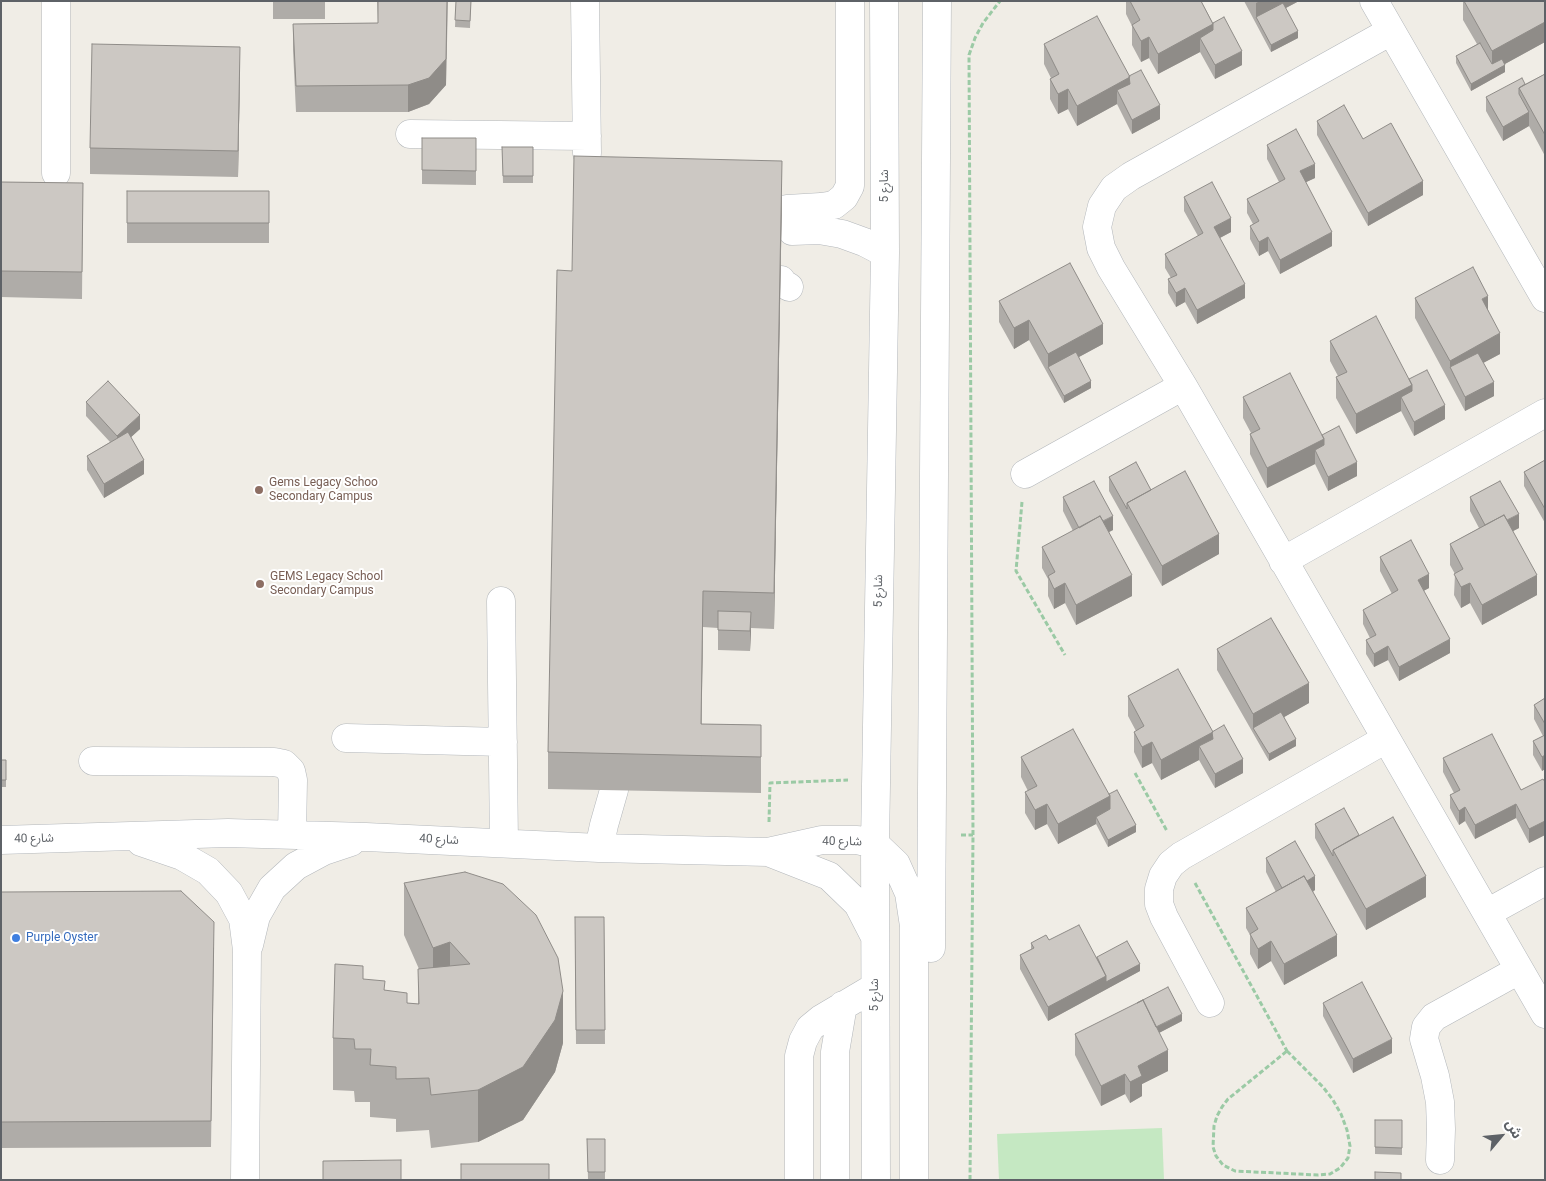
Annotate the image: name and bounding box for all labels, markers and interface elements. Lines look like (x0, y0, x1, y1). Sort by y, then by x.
street label: شارع 5 (878, 169, 892, 203)
place label: Gems Legacy Schoo Secondary Campus (269, 476, 378, 504)
marker: Gems Legacy Schoo Secondary Campus (253, 484, 265, 496)
place label: GEMS Legacy School Secondary Campus (270, 570, 383, 598)
street label: شارع 5 (872, 574, 886, 608)
marker: GEMS Legacy School Secondary Campus (254, 578, 266, 590)
street label: شارع 40 (14, 831, 54, 847)
street label: شارع 40 (419, 832, 459, 848)
street label: شارع 40 (822, 834, 862, 850)
place label: Purple Oyster (26, 931, 98, 945)
marker: Purple Oyster (10, 932, 22, 944)
street label: شارع 5 (868, 978, 882, 1012)
north arrow (1476, 1111, 1526, 1161)
text: ش (1503, 1117, 1526, 1141)

